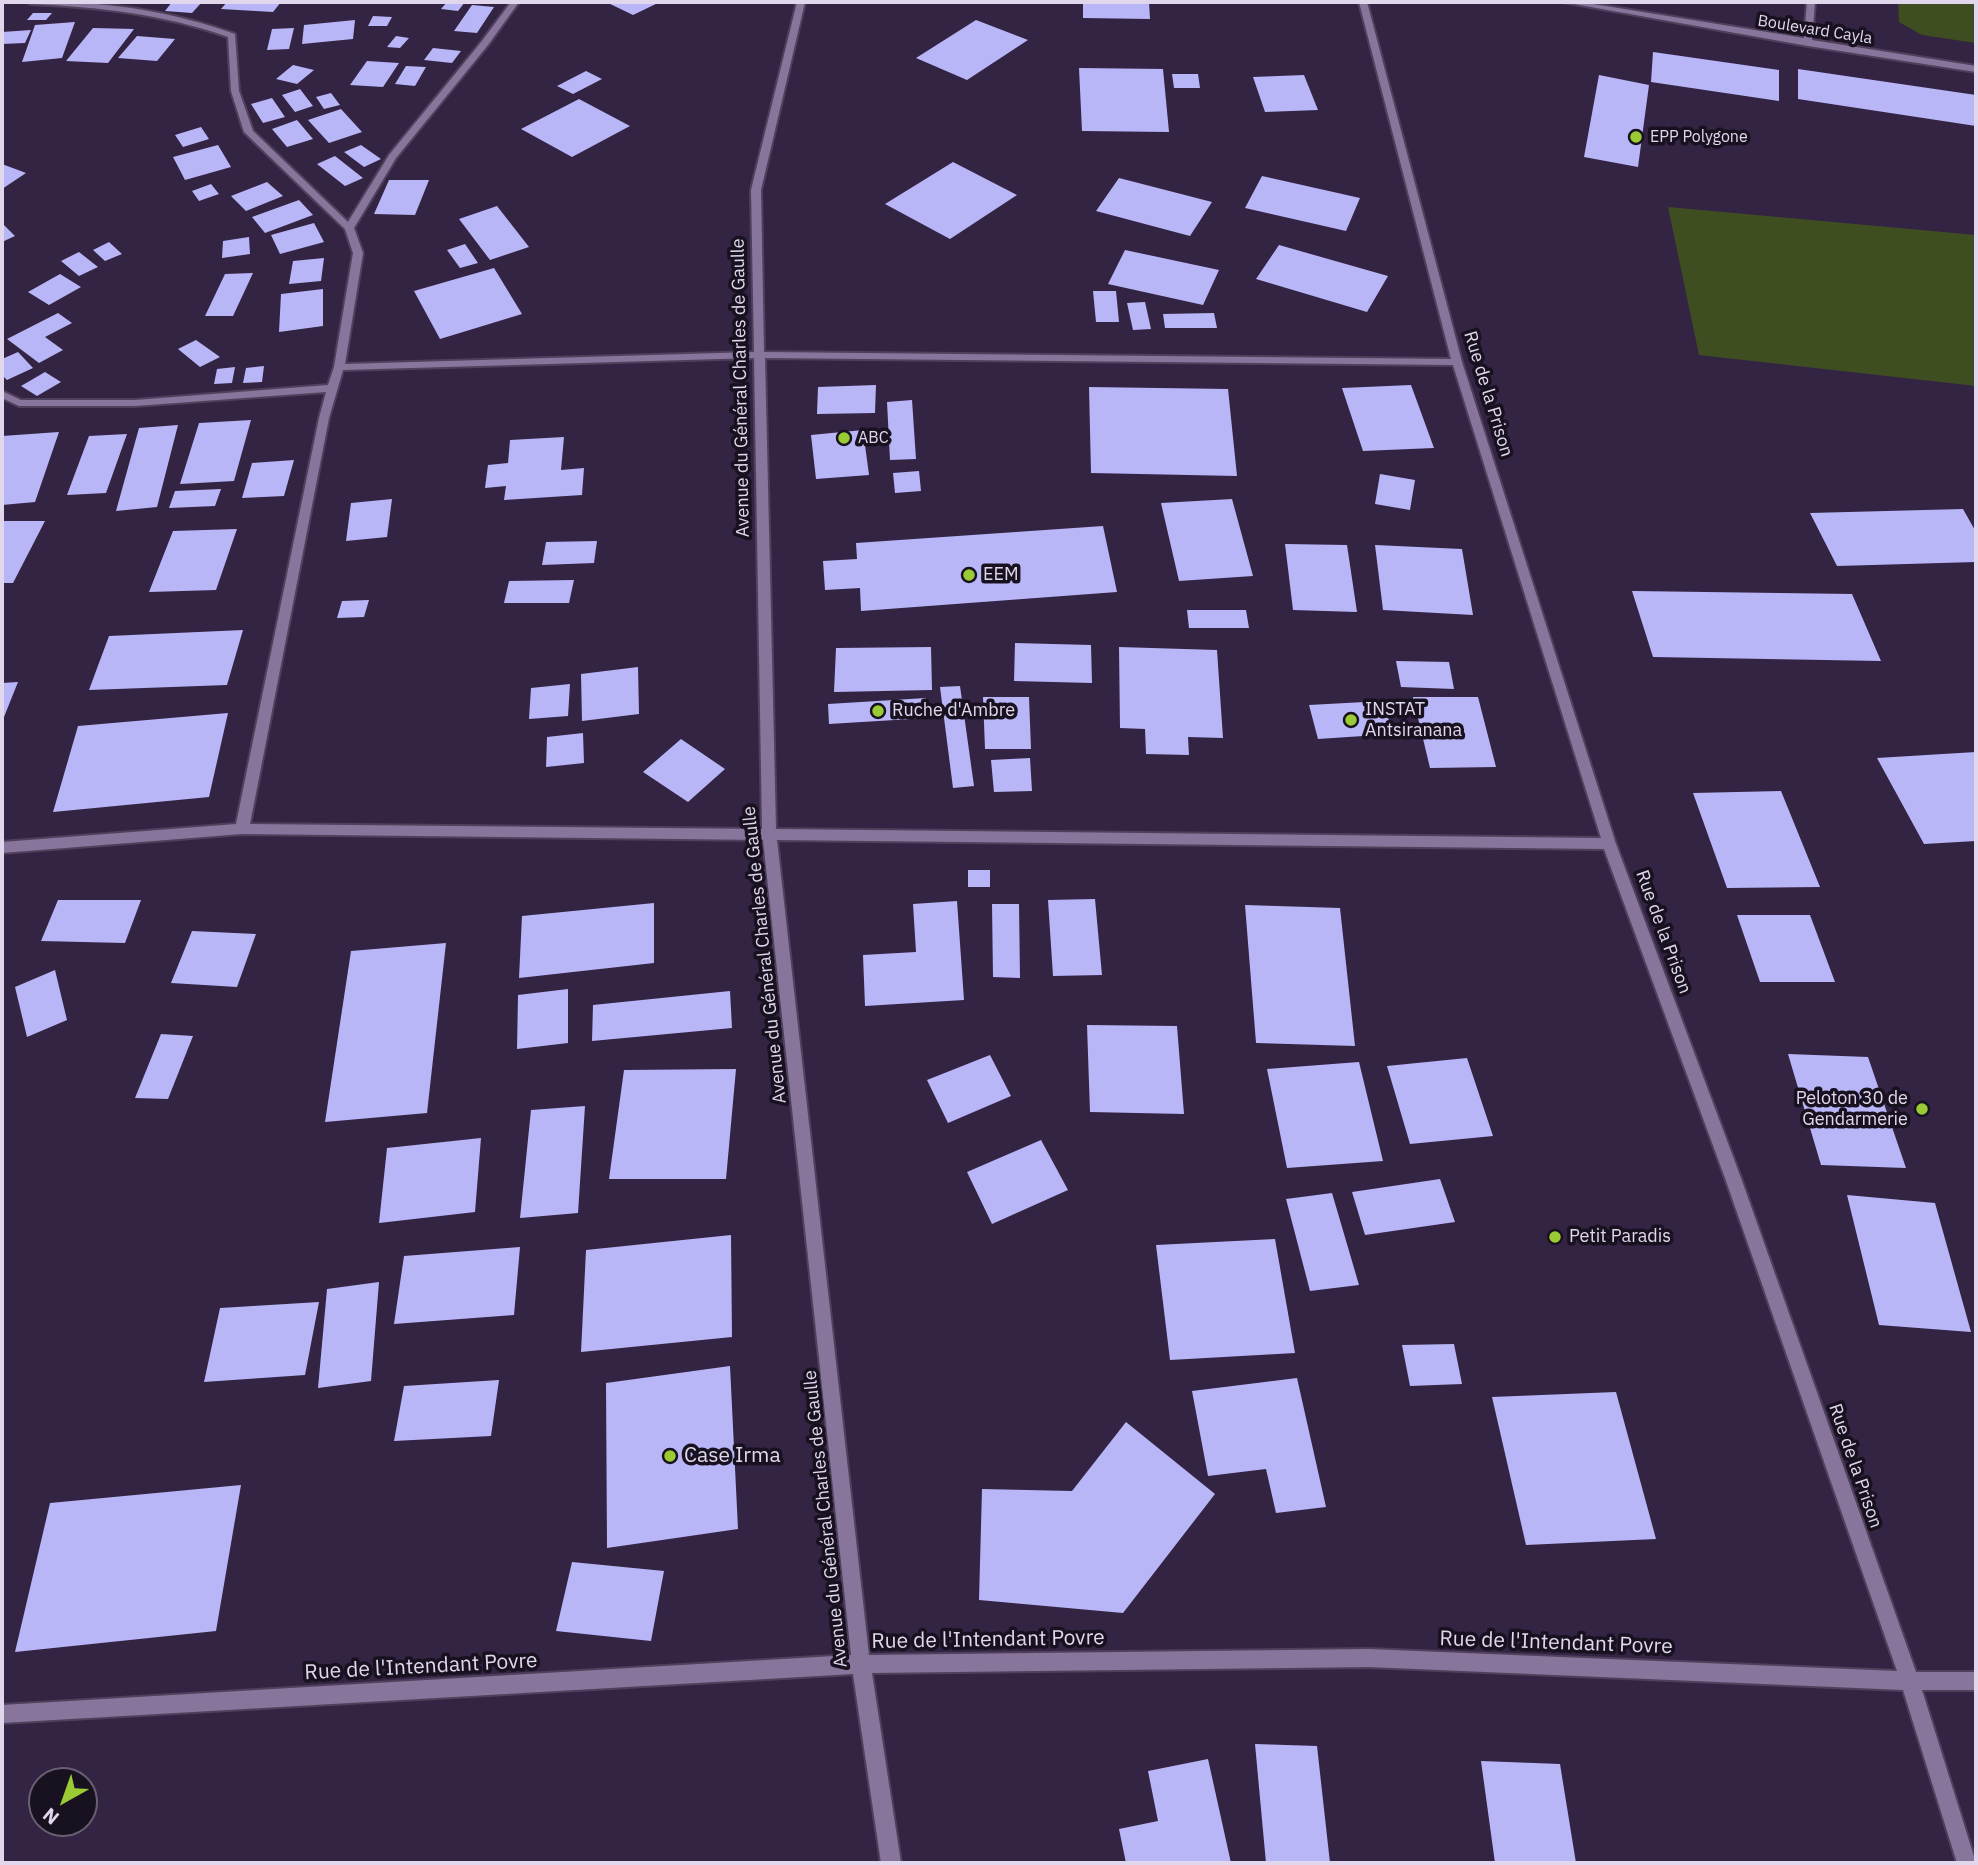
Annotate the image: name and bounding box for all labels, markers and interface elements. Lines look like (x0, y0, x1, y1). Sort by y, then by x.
street label: Boulevard Cayla (1756, 11, 1874, 49)
place label: EPP Polygone (1650, 127, 1748, 147)
marker: EPP Polygone (1628, 129, 1644, 145)
street label: Avenue du Général Charles de Gaulle (728, 238, 754, 538)
street label: Rue de la Prison (1459, 329, 1517, 459)
place label: ABC (858, 428, 889, 448)
marker: ABC (836, 430, 852, 446)
place label: EEM (983, 564, 1019, 586)
marker: EEM (961, 567, 977, 583)
place label: INSTAT Antsiranana (1365, 699, 1462, 742)
place label: Ruche d'Ambre (892, 700, 1015, 722)
marker: Ruche d'Ambre (870, 703, 886, 719)
marker: INSTAT Antsiranana (1343, 712, 1359, 728)
street label: Avenue du Général Charles de Gaulle (739, 805, 791, 1105)
street label: Rue de la Prison (1631, 867, 1695, 997)
place label: Peloton 30 de Gendarmerie (1796, 1088, 1908, 1130)
marker: Peloton 30 de Gendarmerie (1914, 1101, 1930, 1117)
place label: Petit Paradis (1569, 1226, 1671, 1248)
marker: Petit Paradis (1547, 1229, 1563, 1245)
street label: Avenue du Général Charles de Gaulle (800, 1369, 852, 1669)
street label: Rue de la Prison (1824, 1401, 1886, 1531)
place label: Case Irma (684, 1443, 781, 1469)
marker: Case Irma (662, 1448, 678, 1464)
street label: Rue de l'Intendant Povre (871, 1625, 1105, 1655)
street label: Rue de l'Intendant Povre (1439, 1626, 1673, 1660)
street label: Rue de l'Intendant Povre (304, 1648, 538, 1686)
north arrow (28, 1767, 98, 1837)
text: N (38, 1803, 64, 1830)

